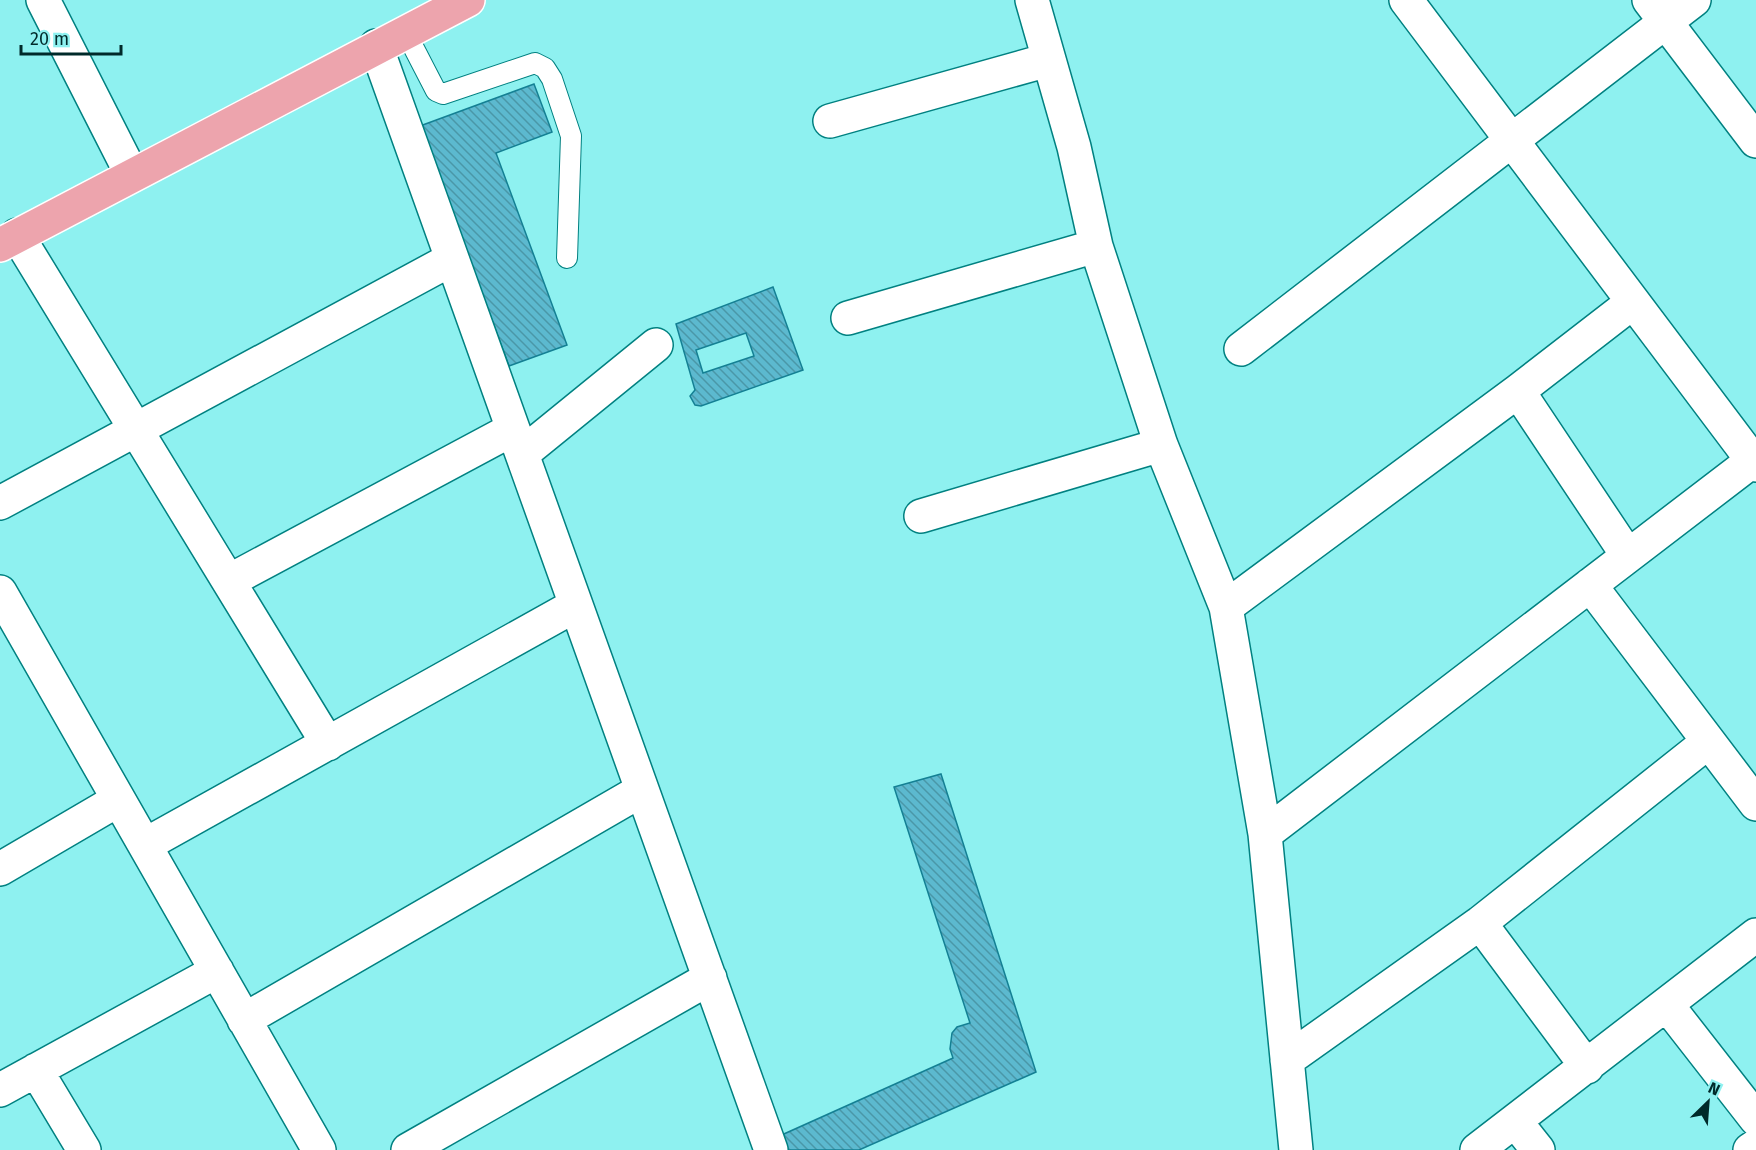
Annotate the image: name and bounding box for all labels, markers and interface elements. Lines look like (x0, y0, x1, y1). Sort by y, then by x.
scale bar (21, 18, 122, 56)
text: 20 m (30, 28, 69, 50)
north arrow (1678, 1072, 1738, 1132)
text: N (1705, 1078, 1723, 1100)

